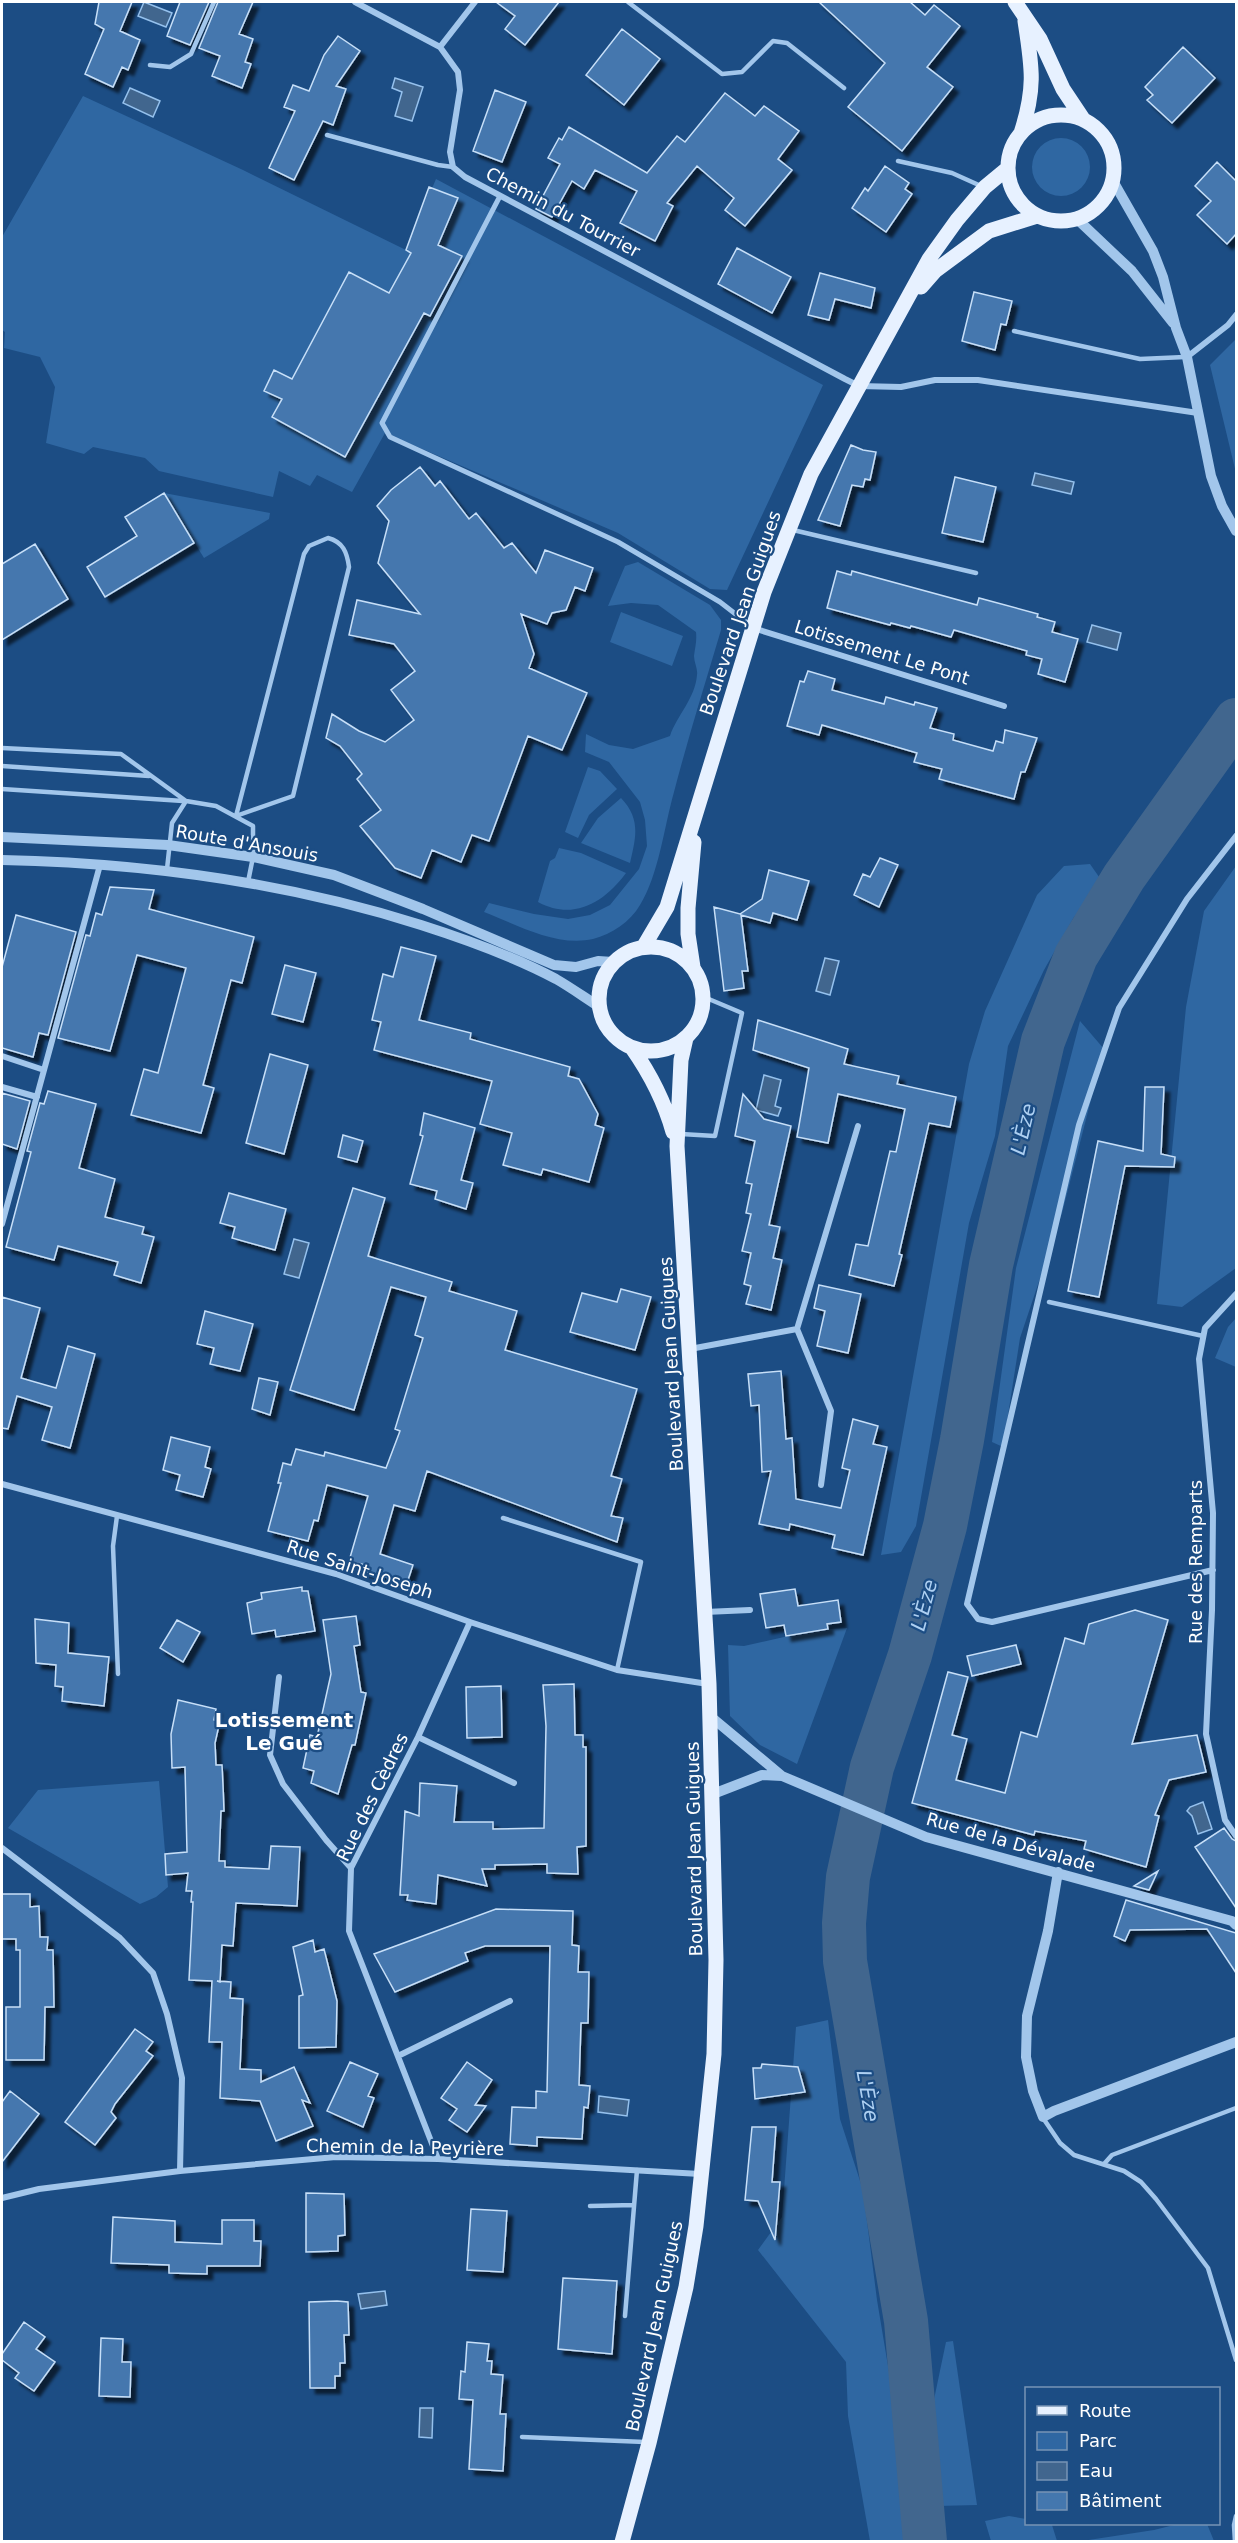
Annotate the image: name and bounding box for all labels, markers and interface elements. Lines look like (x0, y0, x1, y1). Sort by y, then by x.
street label: Chemin du Tourrier (482, 162, 644, 262)
street label: Boulevard Jean Guigues (695, 508, 785, 718)
street label: Lotissement Le Pont (792, 615, 972, 689)
street label: Route d'Ansouis (174, 820, 320, 866)
water label: L'Èze (1005, 1101, 1041, 1157)
street label: Boulevard Jean Guigues (655, 1256, 687, 1472)
street label: Rue des Remparts (1185, 1480, 1206, 1644)
street label: Rue Saint-Joseph (284, 1535, 436, 1603)
water label: L'Èze (906, 1577, 942, 1633)
district label: Lotissement Le Gué (215, 1708, 354, 1755)
street label: Rue des Cèdres (332, 1729, 412, 1865)
street label: Boulevard Jean Guigues (682, 1741, 706, 1957)
street label: Rue de la Dévalade (924, 1808, 1098, 1876)
water label: L'Èze (852, 2068, 884, 2124)
street label: Chemin de la Peyrière (306, 2135, 504, 2159)
street label: Boulevard Jean Guigues (621, 2219, 687, 2433)
legend (1025, 2387, 1220, 2525)
text: Route (1079, 2400, 1131, 2421)
text: Parc (1079, 2430, 1117, 2451)
text: Eau (1079, 2460, 1113, 2481)
text: Bâtiment (1079, 2490, 1162, 2511)

